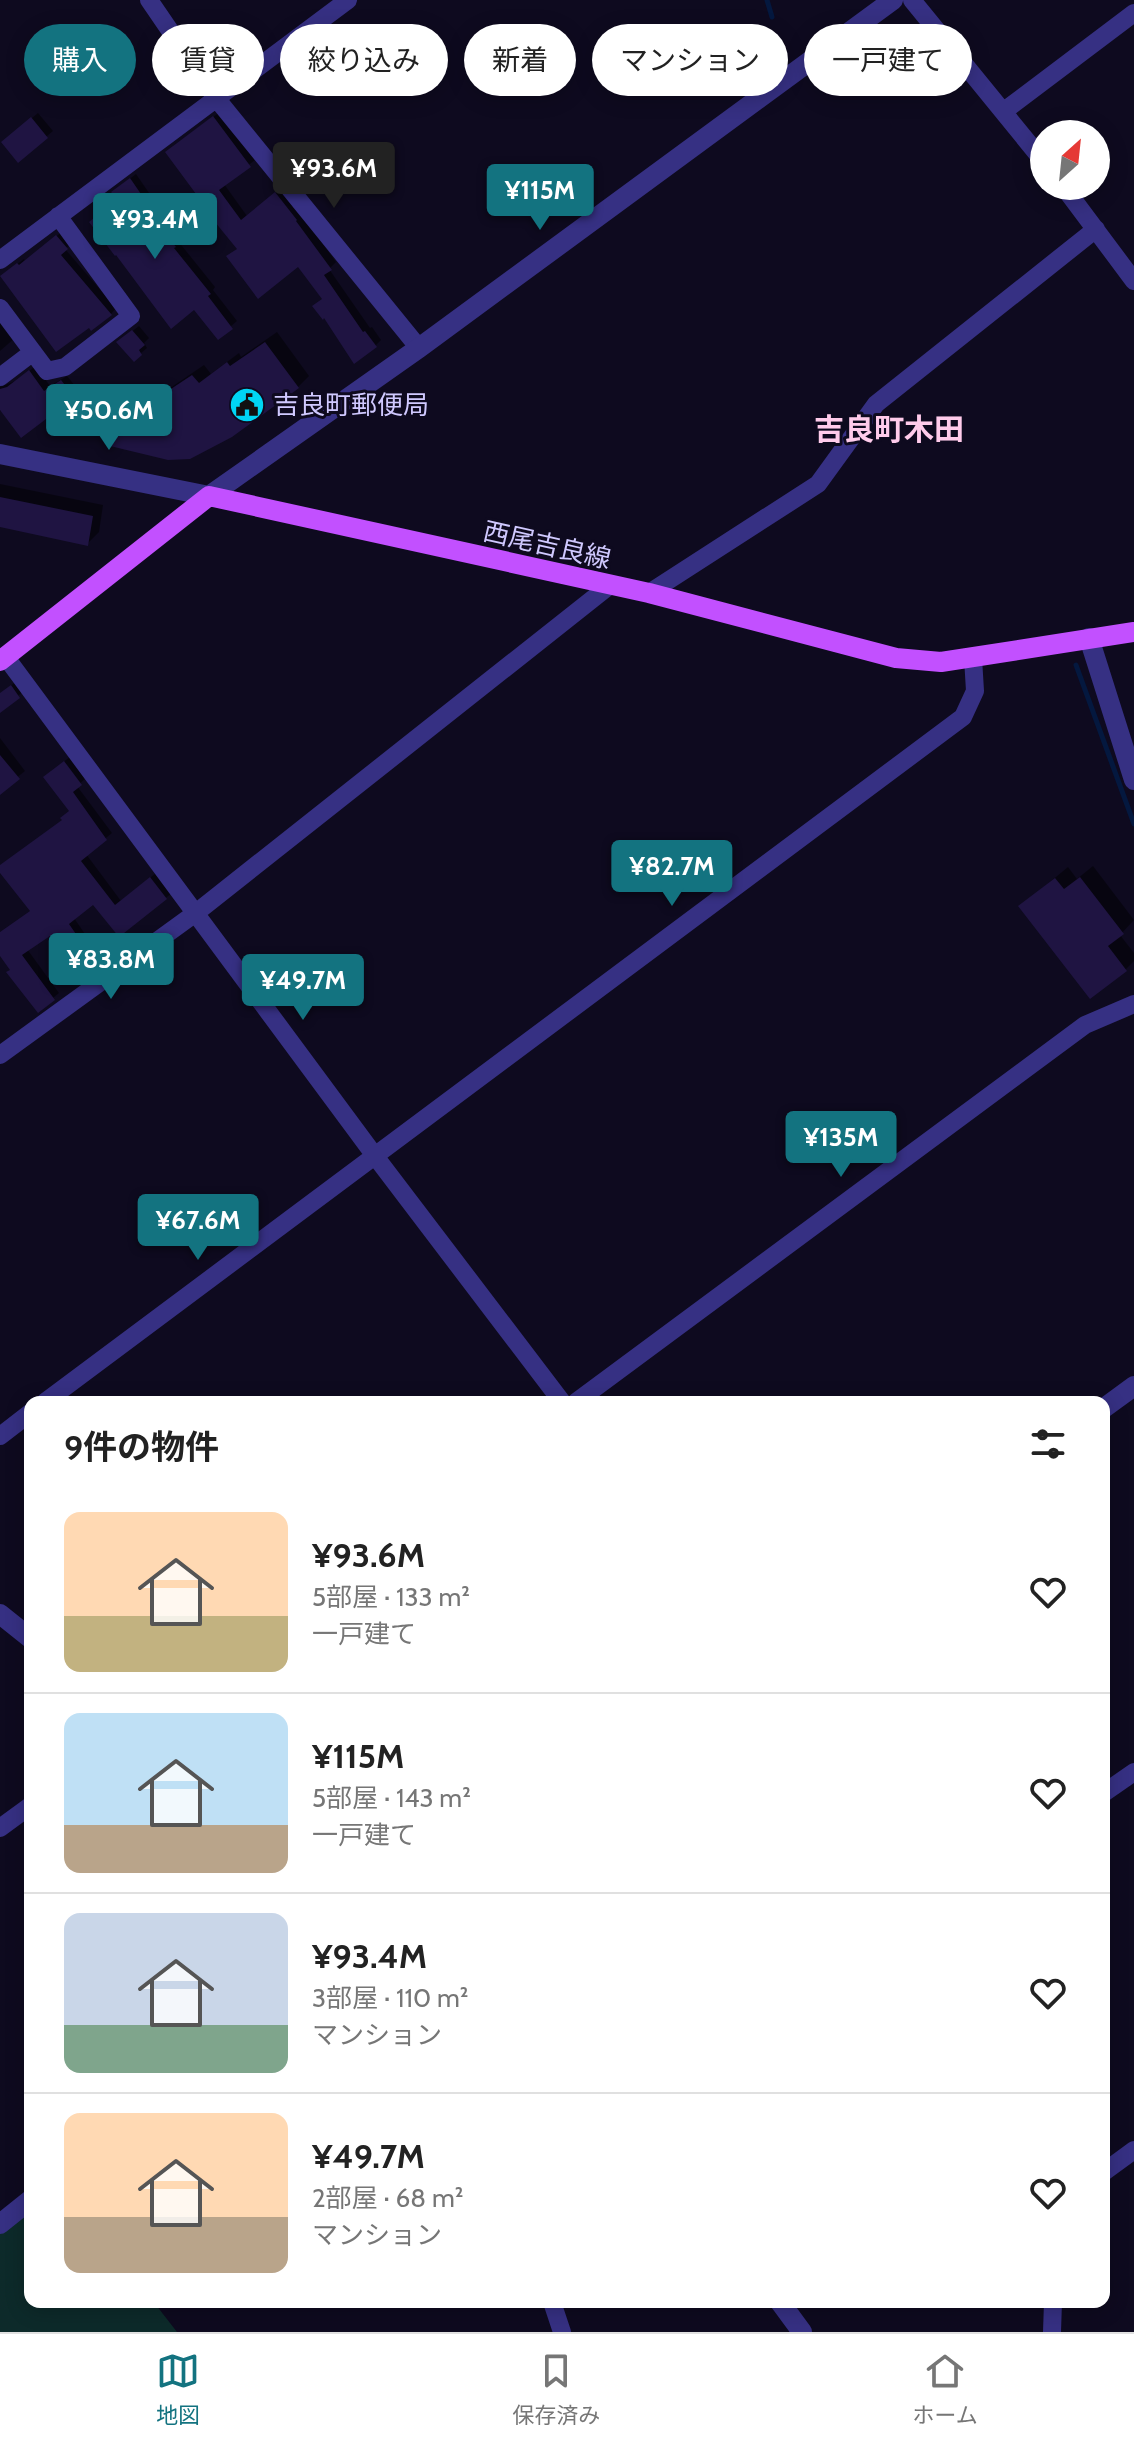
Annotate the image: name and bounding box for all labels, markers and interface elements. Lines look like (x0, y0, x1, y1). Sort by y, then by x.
chip: 購入 (24, 24, 136, 96)
chip: 賃貸 (152, 24, 264, 96)
chip: 絞り込み (280, 24, 448, 96)
chip: 新着 (464, 24, 576, 96)
chip: マンション (592, 24, 788, 96)
chip: 一戸建て (804, 24, 972, 96)
north arrow (1030, 120, 1110, 200)
map controls (1030, 120, 1110, 200)
pin: ¥93.6M (269, 142, 399, 210)
text: ¥93.6M (291, 152, 377, 184)
pin: ¥115M (484, 164, 596, 232)
text: ¥115M (505, 174, 575, 206)
pin: ¥93.4M (90, 193, 220, 261)
text: ¥93.4M (111, 203, 199, 235)
pin: ¥50.6M (44, 384, 174, 452)
public building icon: 吉良町郵便局 (228, 386, 266, 424)
place label: 吉良町郵便局 (273, 389, 429, 421)
text: ¥50.6M (64, 394, 154, 426)
district label: 吉良町木田 (814, 411, 964, 448)
street label: 西尾吉良線 (480, 515, 614, 575)
pin: ¥82.7M (607, 840, 737, 908)
text: ¥82.7M (629, 850, 715, 882)
pin: ¥83.8M (46, 933, 176, 1001)
text: ¥83.8M (67, 943, 155, 975)
pin: ¥49.7M (238, 954, 368, 1022)
text: ¥49.7M (260, 964, 346, 996)
pin: ¥135M (785, 1111, 897, 1179)
text: ¥135M (804, 1121, 878, 1153)
pin: ¥67.6M (133, 1194, 263, 1262)
text: ¥67.6M (156, 1204, 240, 1236)
icon: filters (1026, 1422, 1070, 1466)
text: 9件の物件 (64, 1426, 219, 1468)
text: ¥93.6M (312, 1534, 425, 1576)
icon: home (128, 1544, 224, 1640)
icon: heart (1026, 1570, 1070, 1614)
text: 5部屋 · 133 m² (312, 1581, 470, 1613)
text: 一戸建て (312, 1618, 416, 1650)
text: ¥115M (312, 1735, 404, 1777)
icon: home (128, 1745, 224, 1841)
icon: heart (1026, 1771, 1070, 1815)
text: 5部屋 · 143 m² (312, 1782, 471, 1814)
text: 一戸建て (312, 1819, 416, 1851)
text: ¥93.4M (312, 1935, 427, 1977)
icon: home (128, 1945, 224, 2041)
icon: heart (1026, 1971, 1070, 2015)
text: 3部屋 · 110 m² (312, 1982, 468, 2014)
text: マンション (312, 2019, 442, 2051)
text: ¥49.7M (312, 2135, 425, 2177)
icon: home (128, 2145, 224, 2241)
icon: heart (1026, 2171, 1070, 2215)
text: 2部屋 · 68 m² (312, 2182, 463, 2214)
text: マンション (312, 2219, 442, 2251)
tab: 地図 (156, 2349, 200, 2429)
tab: 保存済み (512, 2349, 600, 2429)
tab: ホーム (913, 2349, 978, 2429)

